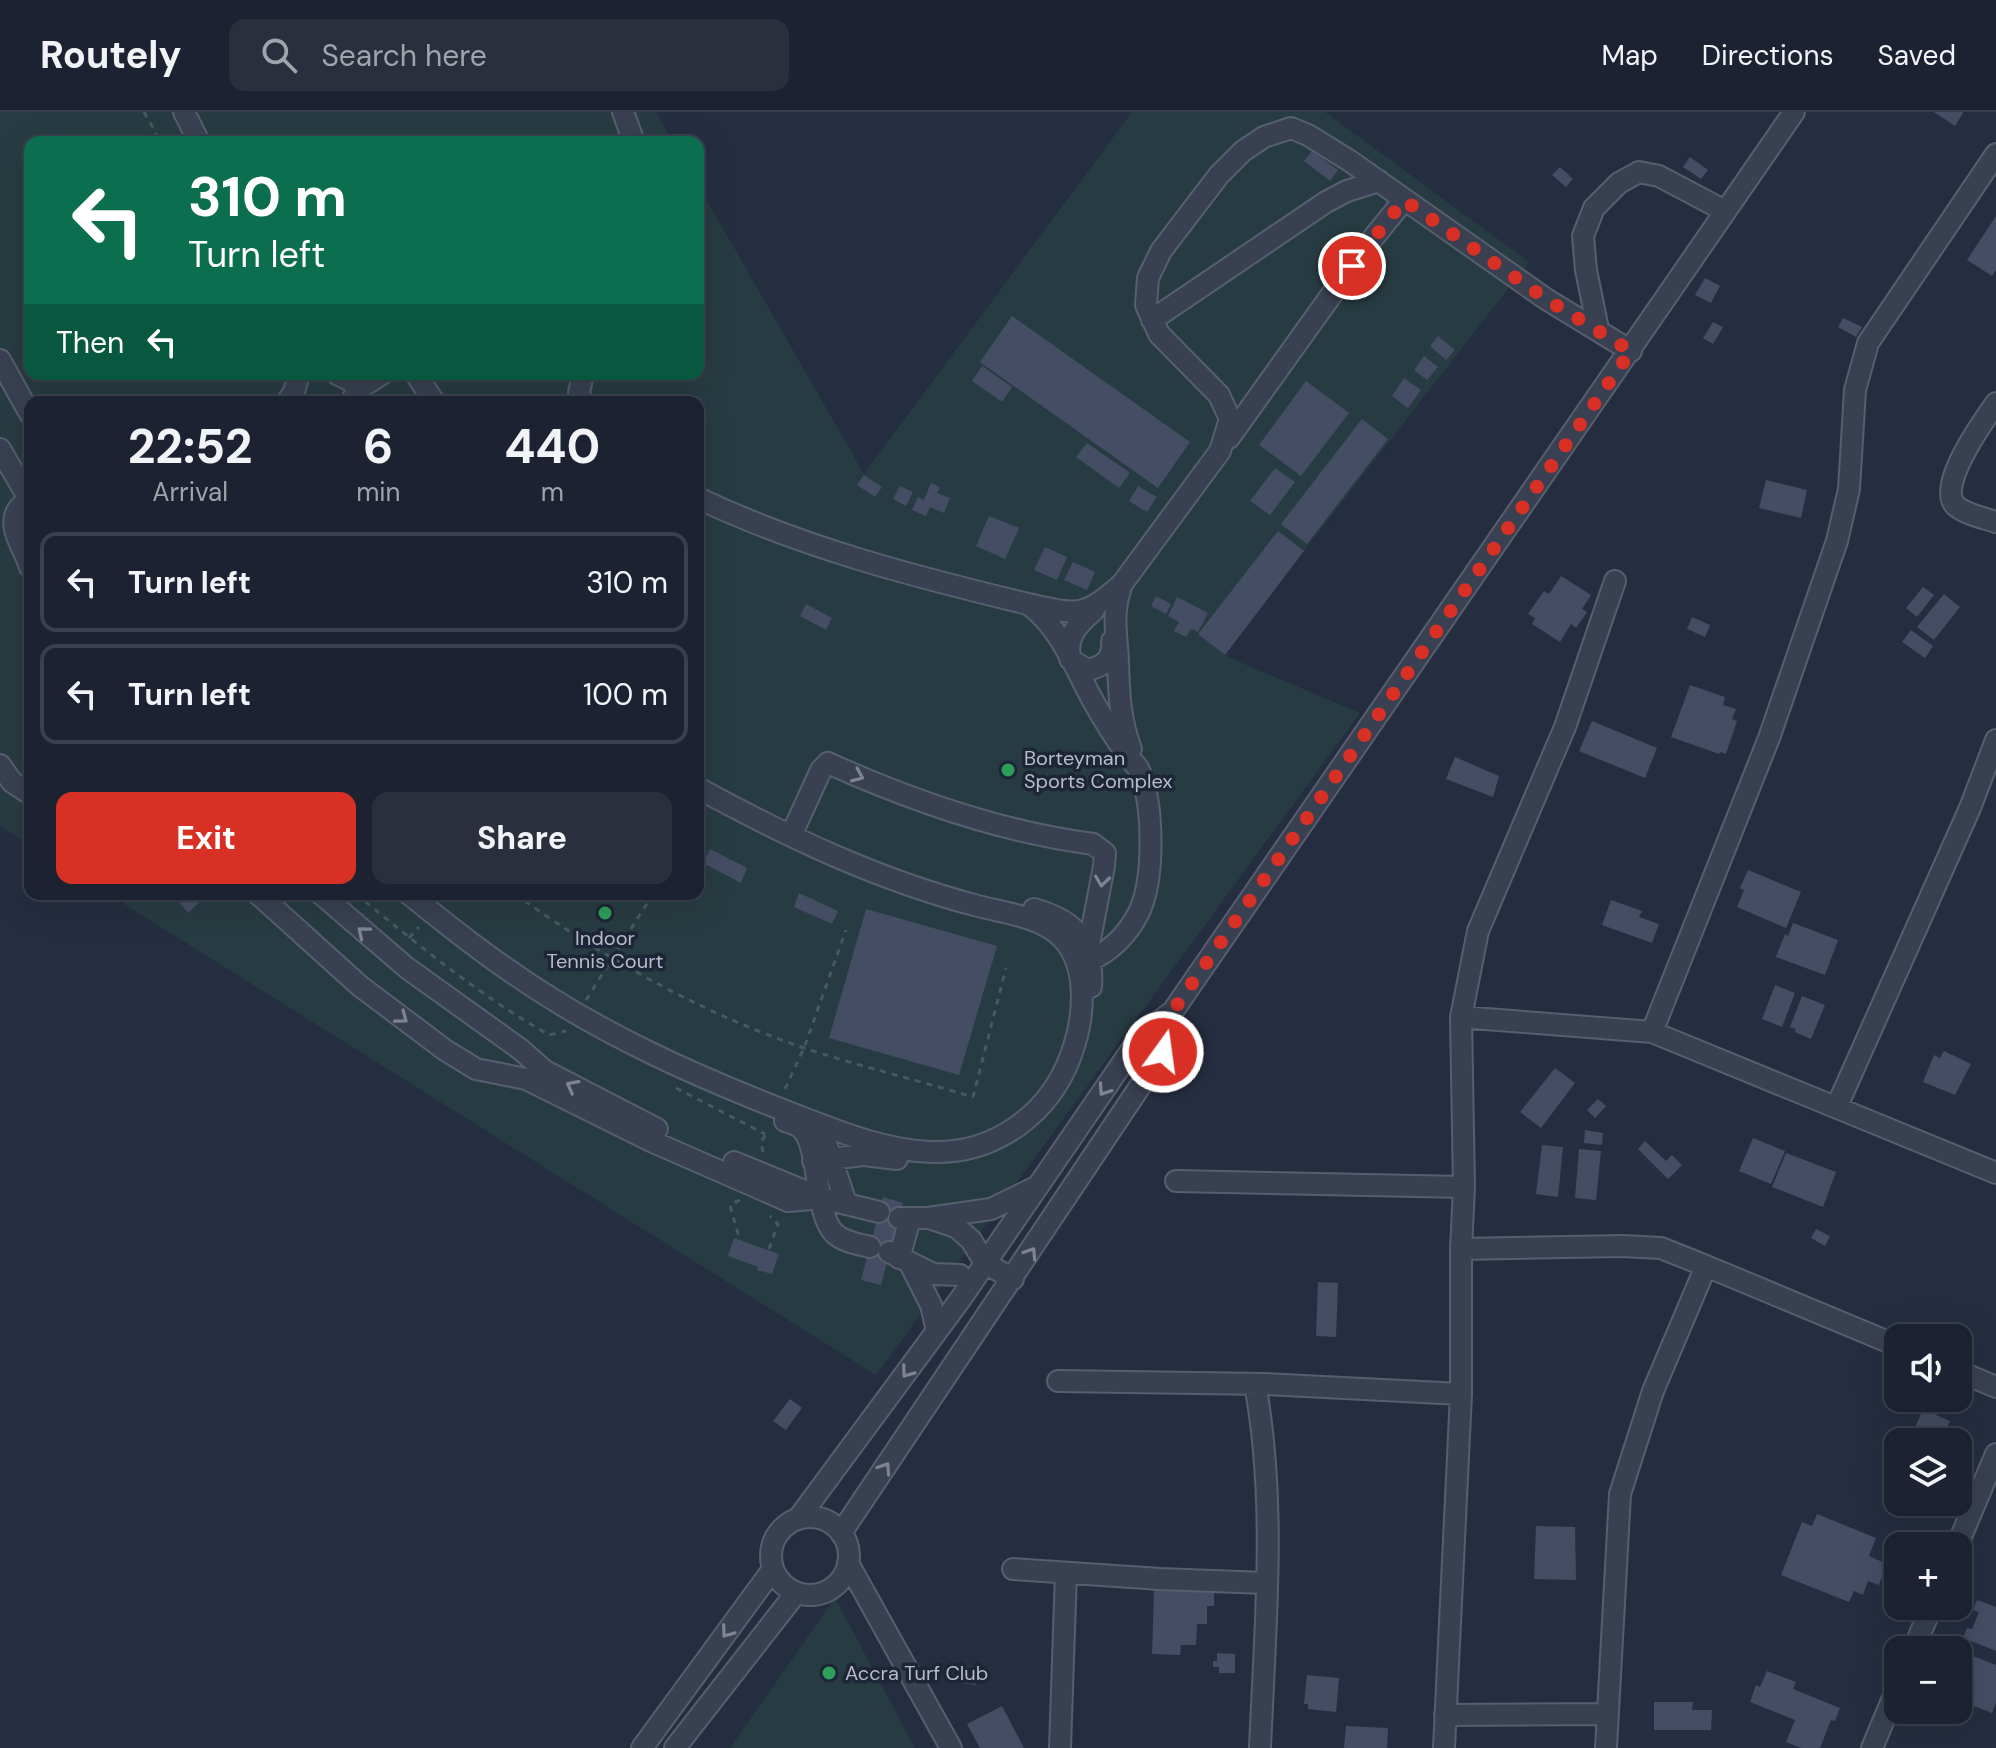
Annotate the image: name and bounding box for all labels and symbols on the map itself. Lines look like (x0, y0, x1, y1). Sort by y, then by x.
pin (1318, 232, 1386, 300)
place label: Borteyman Sports Complex (1024, 745, 1172, 794)
marker: Borteyman Sports Complex (999, 761, 1017, 779)
one-way arrow (850, 767, 864, 783)
one-way arrow (1094, 874, 1111, 888)
marker: Indoor Tennis Court (596, 904, 614, 922)
place label: Indoor Tennis Court (547, 925, 664, 974)
one-way arrow (358, 927, 373, 941)
one-way arrow (393, 1008, 408, 1023)
position arrow (1121, 1010, 1205, 1094)
one-way arrow (566, 1080, 580, 1095)
one-way arrow (1099, 1081, 1114, 1096)
one-way arrow (1021, 1247, 1036, 1262)
one-way arrow (902, 1363, 916, 1377)
one-way arrow (875, 1463, 890, 1477)
one-way arrow (722, 1623, 737, 1638)
place label: Accra Turf Club (845, 1660, 988, 1686)
marker: Accra Turf Club (820, 1664, 838, 1682)

